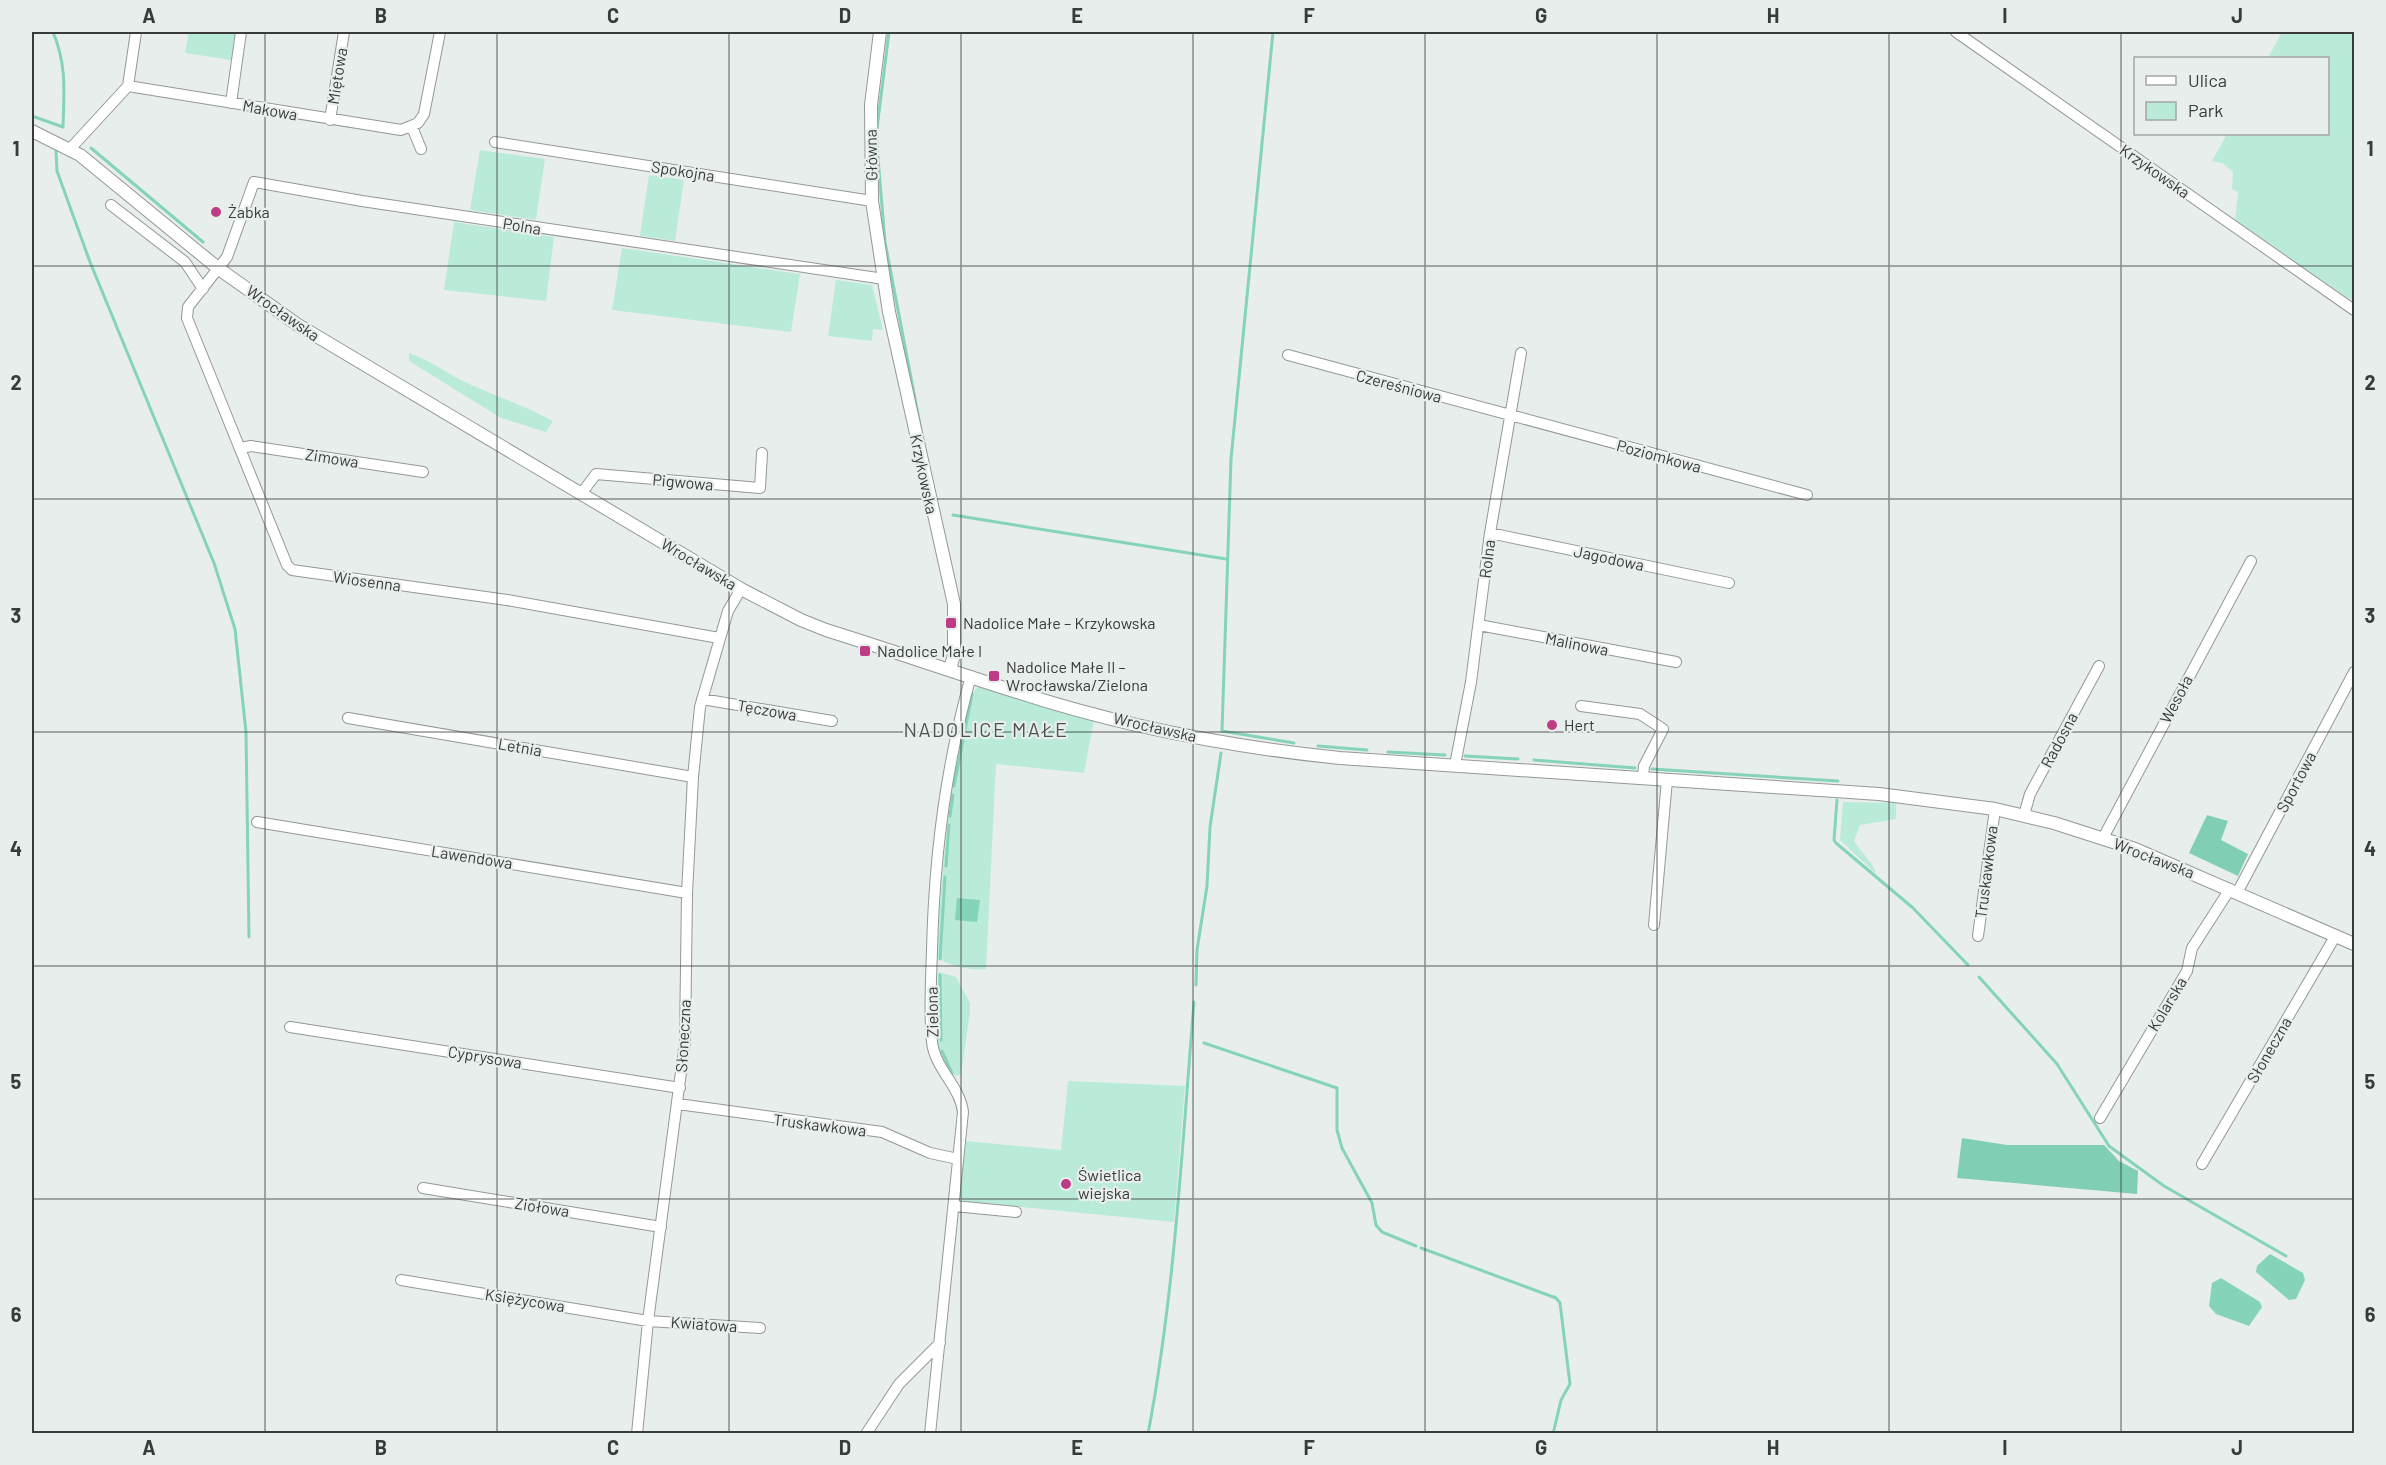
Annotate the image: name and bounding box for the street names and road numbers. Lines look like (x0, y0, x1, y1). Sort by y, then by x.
street label: Miętowa (323, 46, 350, 106)
street label: Makowa (241, 95, 299, 124)
street label: Główna (861, 129, 880, 181)
street label: Krzykowska (2117, 140, 2194, 202)
street label: Spokojna (650, 156, 716, 185)
street label: Polna (502, 213, 543, 238)
street label: Wrocławska (243, 280, 324, 345)
street label: Czereśniowa (1354, 365, 1444, 406)
street label: Krzykowska (907, 432, 942, 516)
street label: Poziomkowa (1615, 435, 1703, 476)
street label: Zimowa (304, 444, 360, 471)
street label: Pigwowa (652, 469, 714, 494)
street label: Wrocławska (658, 534, 741, 594)
street label: Rolna (1475, 538, 1498, 579)
street label: Jagodowa (1572, 541, 1646, 574)
street label: Wiosenna (332, 566, 402, 595)
street label: Malinowa (1544, 628, 1610, 659)
street label: Wesoła (2155, 671, 2196, 726)
street label: Tęczowa (736, 695, 798, 724)
street label: Wrocławska (1112, 708, 1199, 745)
street label: Radosna (2036, 709, 2081, 771)
street label: Letnia (497, 733, 544, 760)
street label: Sportowa (2272, 748, 2320, 816)
street label: Truskawkowa (1970, 824, 2001, 919)
street label: Wrocławska (2111, 833, 2197, 882)
street label: Lawendowa (430, 841, 514, 872)
street label: Kolarska (2143, 973, 2190, 1034)
street label: Zielona (922, 987, 941, 1037)
street label: Słoneczna (671, 999, 694, 1073)
street label: Słoneczna (2242, 1013, 2295, 1086)
street label: Cyprysowa (447, 1041, 523, 1072)
street label: Truskawkowa (773, 1109, 868, 1140)
street label: Ziołowa (513, 1193, 571, 1220)
street label: Księżycowa (484, 1284, 566, 1315)
street label: Kwiatowa (670, 1312, 738, 1335)

